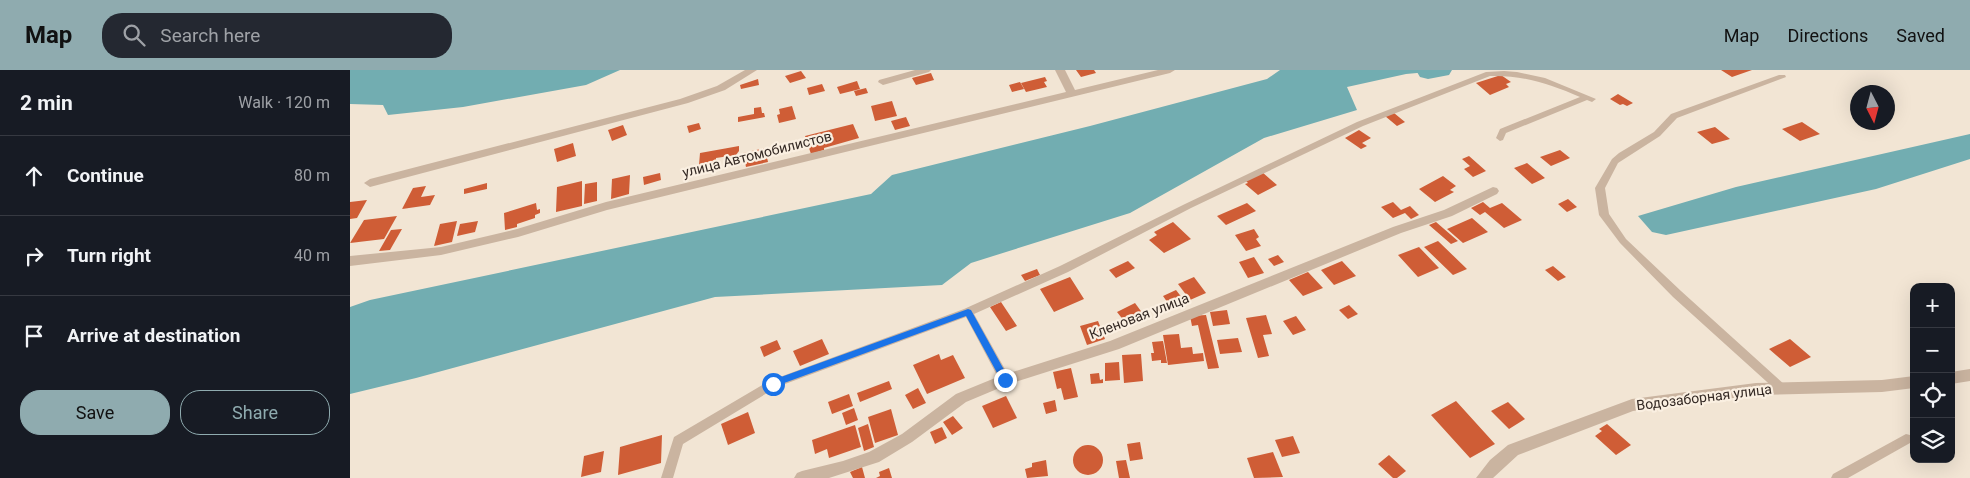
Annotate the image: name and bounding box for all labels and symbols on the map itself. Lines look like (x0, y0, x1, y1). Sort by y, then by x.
north arrow (1850, 85, 1895, 130)
street label: улица Автомобилистов (681, 128, 833, 180)
street label: Кленовая улица (1087, 290, 1191, 342)
route end (994, 369, 1017, 392)
route start (762, 373, 785, 396)
street label: Водозаборная улица (1635, 381, 1773, 413)

